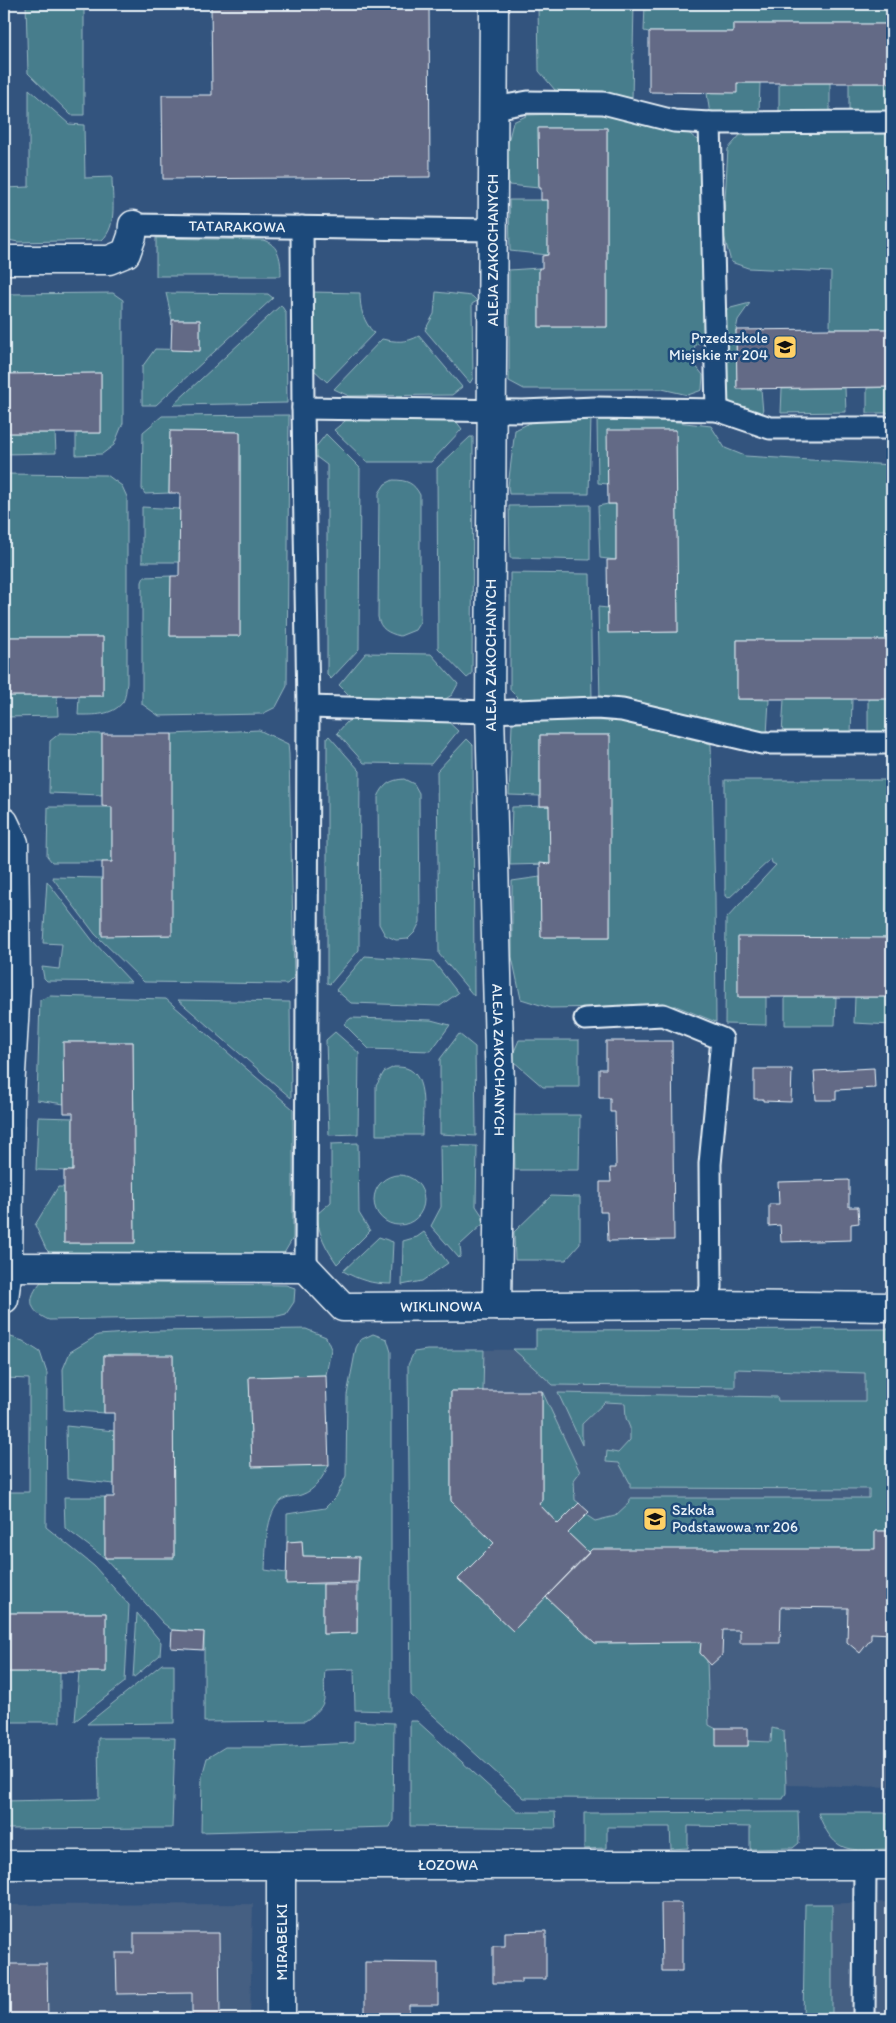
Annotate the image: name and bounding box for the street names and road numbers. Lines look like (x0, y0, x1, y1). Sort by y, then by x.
street label: ALEJA ZAKOCHANYCH (484, 174, 502, 326)
street label: TATARAKOWA (188, 217, 286, 236)
street label: ALEJA ZAKOCHANYCH (482, 579, 500, 731)
street label: ALEJA ZAKOCHANYCH (488, 983, 509, 1136)
street label: WIKLINOWA (400, 1297, 483, 1316)
street label: ŁOZOWA (418, 1856, 479, 1874)
street label: MIRABELKI (273, 1904, 291, 1980)

